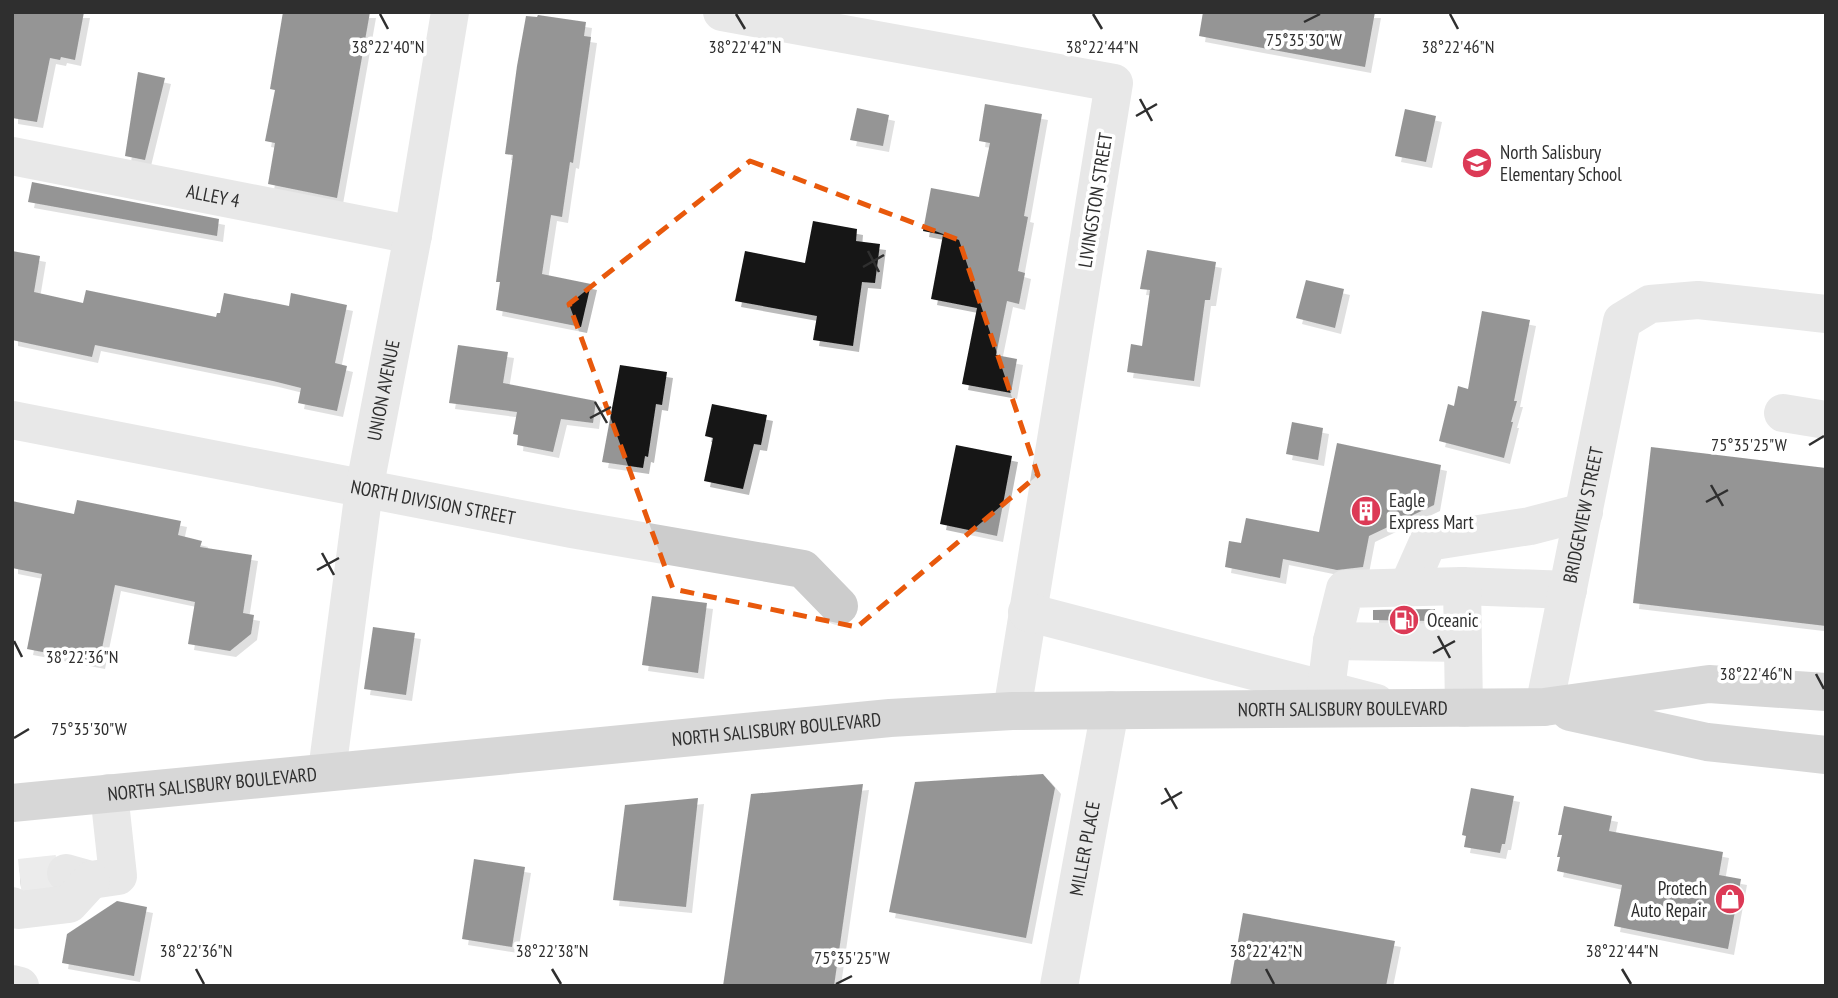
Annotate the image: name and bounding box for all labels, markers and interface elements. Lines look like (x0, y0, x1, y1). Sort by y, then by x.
text: 75°35'30"W (1266, 28, 1342, 51)
text: 38°22'40"N (352, 35, 424, 58)
text: 38°22'42"N (709, 35, 781, 58)
text: 38°22'44"N (1066, 35, 1138, 58)
text: 38°22'46"N (1422, 35, 1494, 58)
street label: LIVINGSTON STREET (1072, 130, 1118, 269)
place label: North Salisbury Elementary School (1500, 140, 1622, 186)
school or university icon: North Salisbury Elementary School (1460, 146, 1494, 180)
street label: ALLEY 4 (184, 179, 242, 213)
street label: UNION AVENUE (362, 338, 405, 443)
text: 75°35'25"W (1711, 433, 1787, 456)
street label: BRIDGEVIEW STREET (1557, 444, 1608, 585)
street label: NORTH DIVISION STREET (349, 474, 518, 530)
place label: Eagle Express Mart (1389, 488, 1475, 534)
building icon: Eagle Express Mart (1349, 494, 1383, 528)
fuel station icon: Oceanic (1387, 603, 1421, 637)
place label: Oceanic (1427, 608, 1479, 632)
text: 38°22'36"N (46, 645, 118, 668)
text: 38°22'46"N (1720, 662, 1792, 685)
street label: NORTH SALISBURY BOULEVARD (1238, 696, 1448, 721)
street label: NORTH SALISBURY BOULEVARD (671, 707, 882, 751)
text: 75°35'30"W (51, 717, 127, 740)
street label: NORTH SALISBURY BOULEVARD (106, 762, 318, 806)
street label: MILLER PLACE (1064, 799, 1105, 898)
place label: Protech Auto Repair (1631, 876, 1708, 922)
shop icon: Protech Auto Repair (1713, 882, 1747, 916)
text: 38°22'36"N (160, 939, 232, 962)
text: 38°22'38"N (516, 939, 588, 962)
text: 38°22'42"N (1230, 939, 1302, 962)
text: 38°22'44"N (1586, 939, 1658, 962)
text: 75°35'25"W (814, 946, 890, 969)

